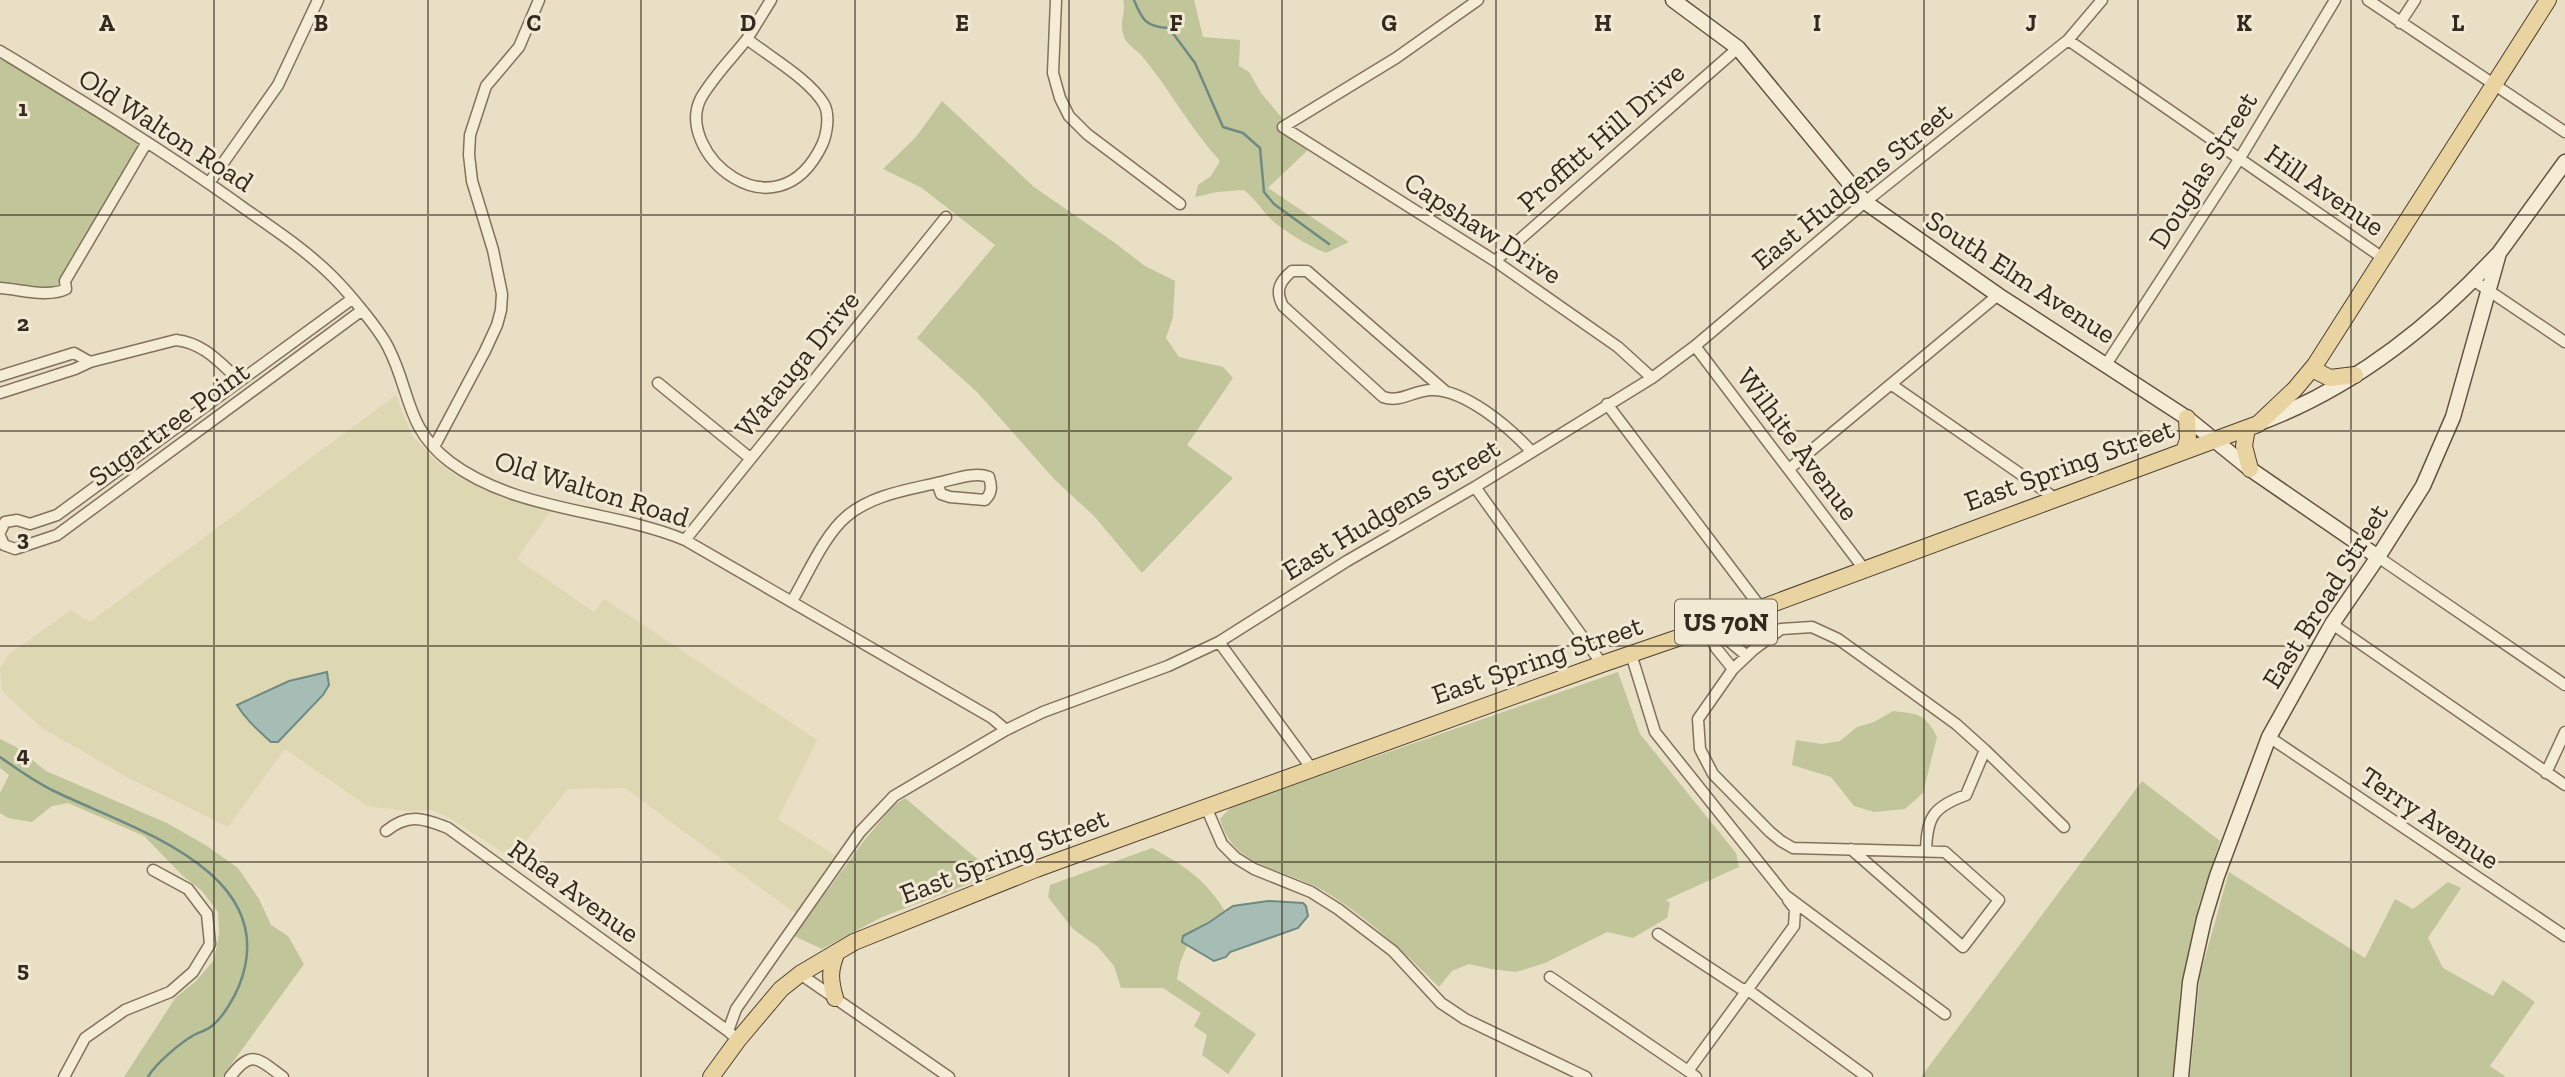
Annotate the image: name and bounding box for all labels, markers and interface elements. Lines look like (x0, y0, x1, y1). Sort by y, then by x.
text: A (99, 9, 115, 37)
text: B (314, 9, 328, 37)
text: C (527, 9, 541, 37)
text: D (740, 9, 756, 37)
text: E (955, 9, 969, 37)
text: F (1169, 9, 1183, 37)
text: G (1381, 9, 1397, 37)
text: H (1594, 9, 1612, 37)
text: I (1813, 9, 1821, 37)
text: J (2025, 9, 2037, 37)
text: K (2236, 9, 2252, 37)
text: L (2452, 9, 2465, 37)
street label: Proffitt Hill Drive (1511, 56, 1691, 218)
street label: Old Walton Road (72, 61, 260, 199)
street label: Douglas Street (2142, 85, 2265, 254)
text: 1 (18, 94, 28, 122)
street label: East Hudgens Street (1745, 95, 1959, 277)
street label: Hill Avenue (2259, 137, 2391, 243)
street label: Capshaw Drive (1398, 165, 1568, 291)
street label: South Elm Avenue (1920, 203, 2122, 351)
street label: Watauga Drive (728, 284, 866, 444)
text: 2 (17, 309, 29, 337)
street label: Sugartree Point (82, 354, 256, 493)
street label: Wilhite Avenue (1730, 361, 1866, 527)
street label: East Spring Street (1960, 412, 2179, 518)
street label: East Hudgens Street (1276, 431, 1506, 587)
street label: Old Walton Road (491, 444, 693, 534)
street label: East Broad Street (2255, 497, 2395, 694)
text: 3 (17, 524, 29, 552)
road number: US 70N (1675, 600, 1777, 644)
street label: East Spring Street (1427, 608, 1647, 711)
text: 4 (16, 740, 30, 768)
street label: Terry Avenue (2354, 760, 2506, 876)
street label: East Spring Street (895, 801, 1113, 911)
street label: Rhea Avenue (502, 832, 646, 950)
text: 5 (17, 955, 29, 983)

